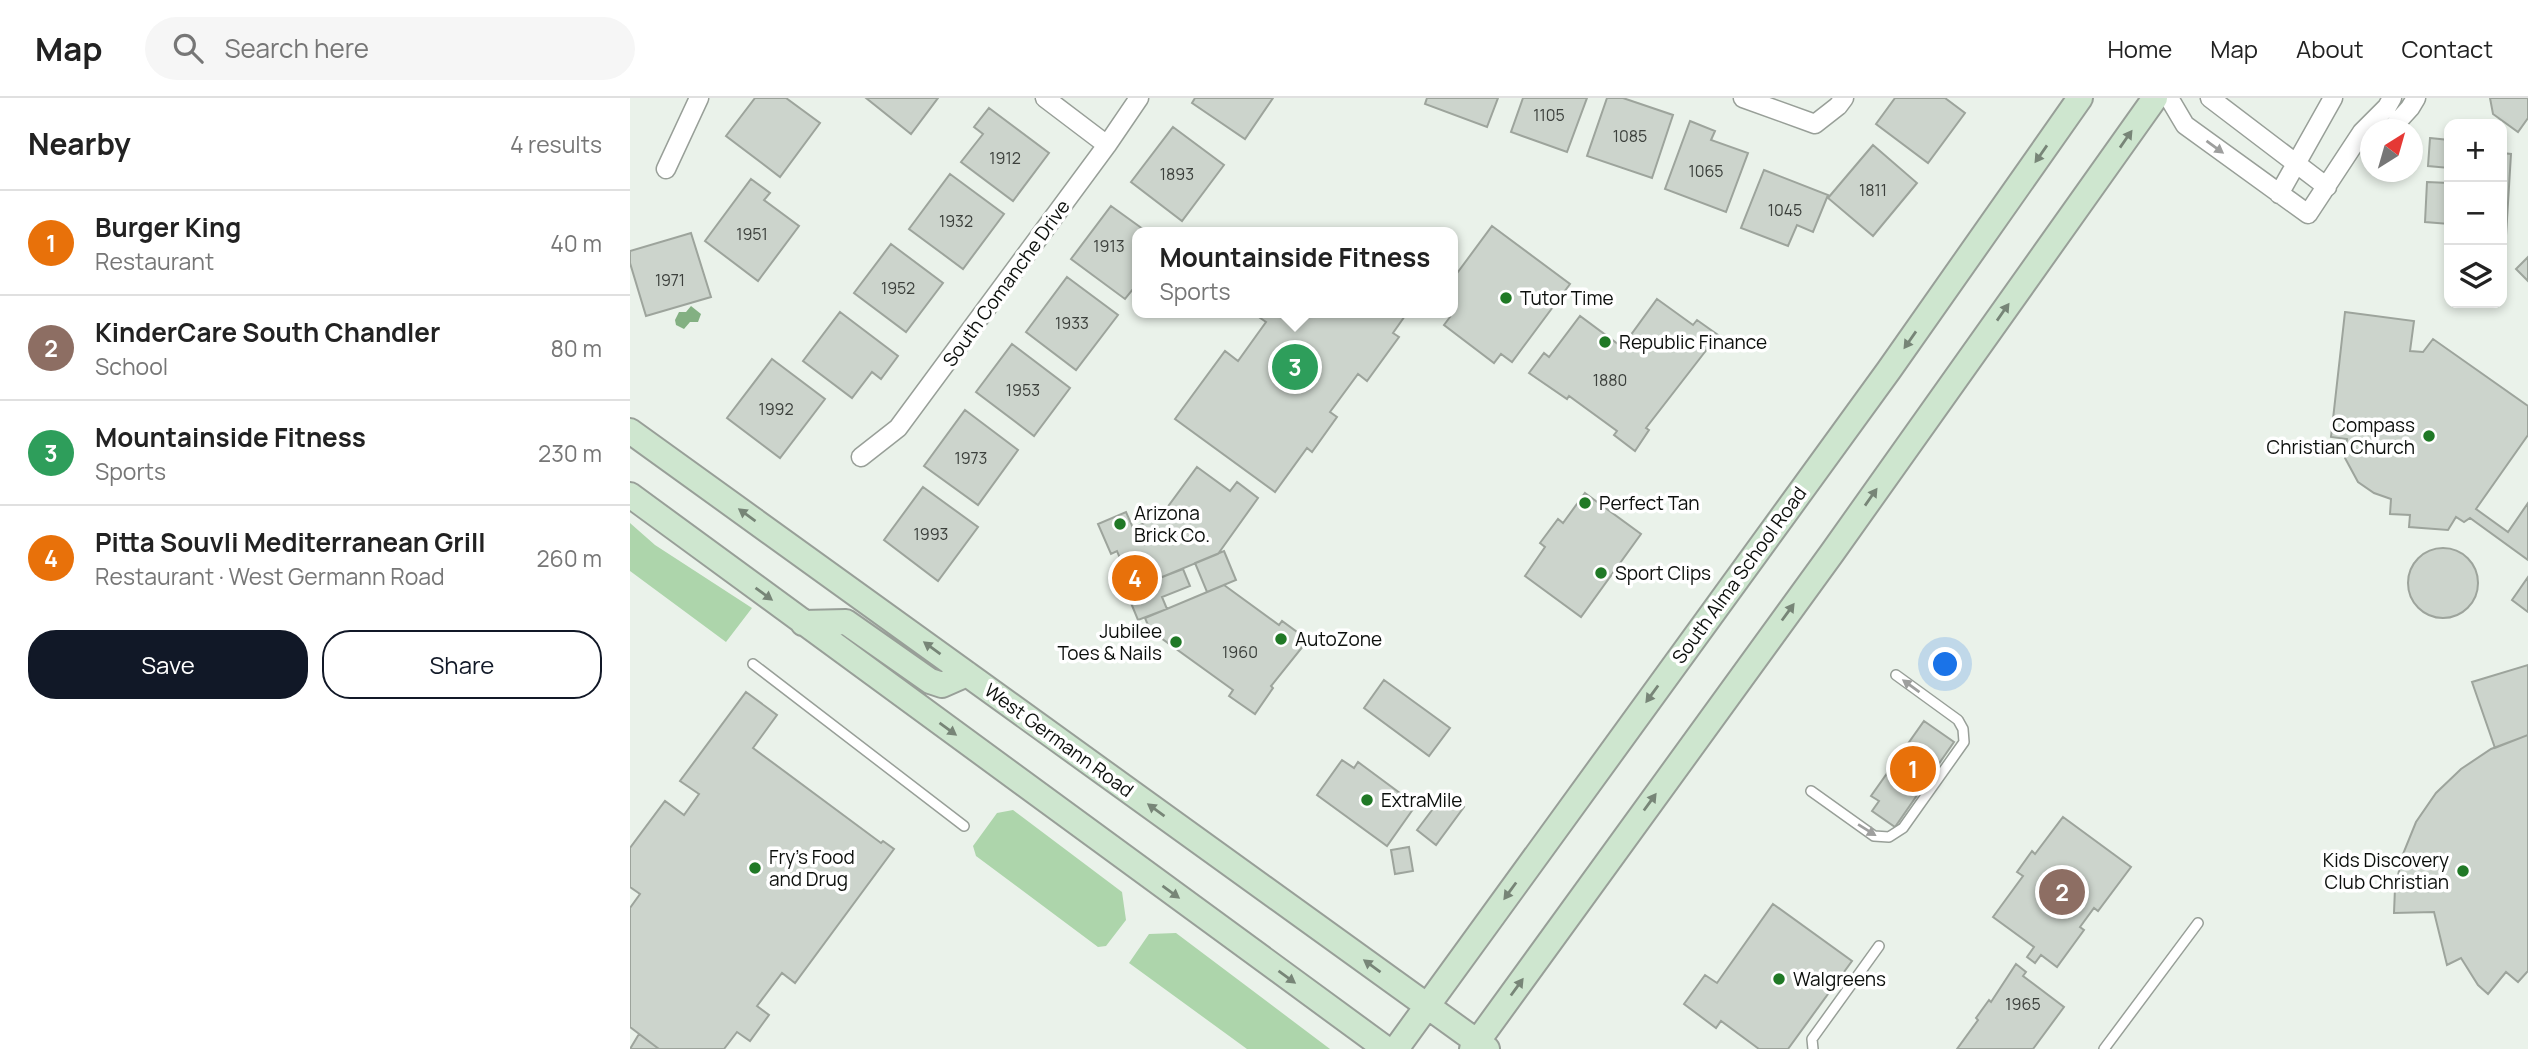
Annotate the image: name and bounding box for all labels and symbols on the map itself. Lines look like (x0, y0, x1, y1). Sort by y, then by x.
house number: 1105 (1533, 104, 1565, 126)
north arrow (2360, 119, 2423, 182)
house number: 1085 (1613, 125, 1647, 147)
one-way arrow (2119, 130, 2133, 148)
one-way arrow (2206, 140, 2224, 154)
one-way arrow (2034, 145, 2048, 163)
house number: 1912 (989, 147, 1021, 169)
house number: 1065 (1688, 160, 1724, 182)
house number: 1893 (1160, 163, 1194, 185)
house number: 1811 (1859, 179, 1887, 201)
street label: South Comanche Drive (936, 194, 1076, 372)
house number: 1045 (1768, 199, 1802, 221)
house number: 1932 (939, 210, 973, 232)
house number: 1951 (736, 223, 768, 245)
house number: 1913 (1093, 235, 1125, 257)
house number: 1971 (655, 269, 685, 291)
house number: 1952 (881, 277, 915, 299)
place label: Tutor Time (1520, 285, 1614, 311)
marker: Tutor Time (1498, 290, 1514, 306)
one-way arrow (1996, 303, 2010, 321)
house number: 1933 (1055, 312, 1089, 334)
place label: Republic Finance (1619, 329, 1767, 355)
one-way arrow (1903, 331, 1917, 349)
marker: Republic Finance (1597, 334, 1613, 350)
pin: 3 (1272, 341, 1318, 393)
house number: 1880 (1593, 369, 1627, 391)
house number: 1953 (1006, 379, 1040, 401)
house number: 1992 (758, 398, 794, 420)
place label: Compass Christian Church (2267, 412, 2415, 460)
marker: Compass Christian Church (2421, 428, 2437, 444)
house number: 1973 (955, 447, 987, 469)
street label: South Alma School Road (1666, 481, 1812, 669)
one-way arrow (1864, 488, 1878, 506)
place label: Perfect Tan (1599, 490, 1700, 516)
marker: Perfect Tan (1577, 495, 1593, 511)
place label: Arizona Brick Co. (1134, 500, 1210, 548)
one-way arrow (738, 509, 756, 523)
marker: Arizona Brick Co. (1112, 516, 1128, 532)
house number: 1993 (914, 523, 948, 545)
pin: 4 (1112, 552, 1158, 604)
place label: Sport Clips (1615, 560, 1711, 586)
marker: Sport Clips (1593, 565, 1609, 581)
one-way arrow (755, 586, 773, 600)
one-way arrow (1781, 603, 1795, 621)
place label: Jubilee Toes & Nails (1057, 618, 1162, 666)
place label: AutoZone (1295, 626, 1382, 652)
marker: AutoZone (1273, 631, 1289, 647)
marker: Jubilee Toes & Nails (1168, 634, 1184, 650)
one-way arrow (923, 641, 941, 655)
house number: 1960 (1222, 641, 1258, 663)
your location (1928, 647, 1962, 681)
street label: West Germann Road (979, 677, 1139, 803)
one-way arrow (1902, 679, 1920, 693)
one-way arrow (1646, 685, 1660, 703)
one-way arrow (938, 721, 956, 736)
pin: 1 (1890, 743, 1936, 795)
place label: ExtraMile (1381, 787, 1462, 813)
marker: ExtraMile (1359, 792, 1375, 808)
one-way arrow (1643, 793, 1657, 811)
one-way arrow (1147, 803, 1165, 817)
one-way arrow (1857, 823, 1877, 836)
place label: Fry's Food and Drug (769, 844, 855, 892)
place label: Kids Discovery Club Christian (2323, 847, 2449, 895)
marker: Fry's Food and Drug (747, 860, 763, 876)
marker: Kids Discovery Club Christian (2455, 863, 2471, 879)
pin: 2 (2039, 866, 2085, 918)
one-way arrow (1504, 882, 1518, 900)
one-way arrow (1162, 885, 1180, 899)
one-way arrow (1363, 959, 1381, 973)
place label: Walgreens (1793, 966, 1886, 992)
one-way arrow (1278, 970, 1296, 984)
marker: Walgreens (1771, 971, 1787, 987)
one-way arrow (1510, 978, 1524, 996)
house number: 1965 (2005, 993, 2041, 1015)

